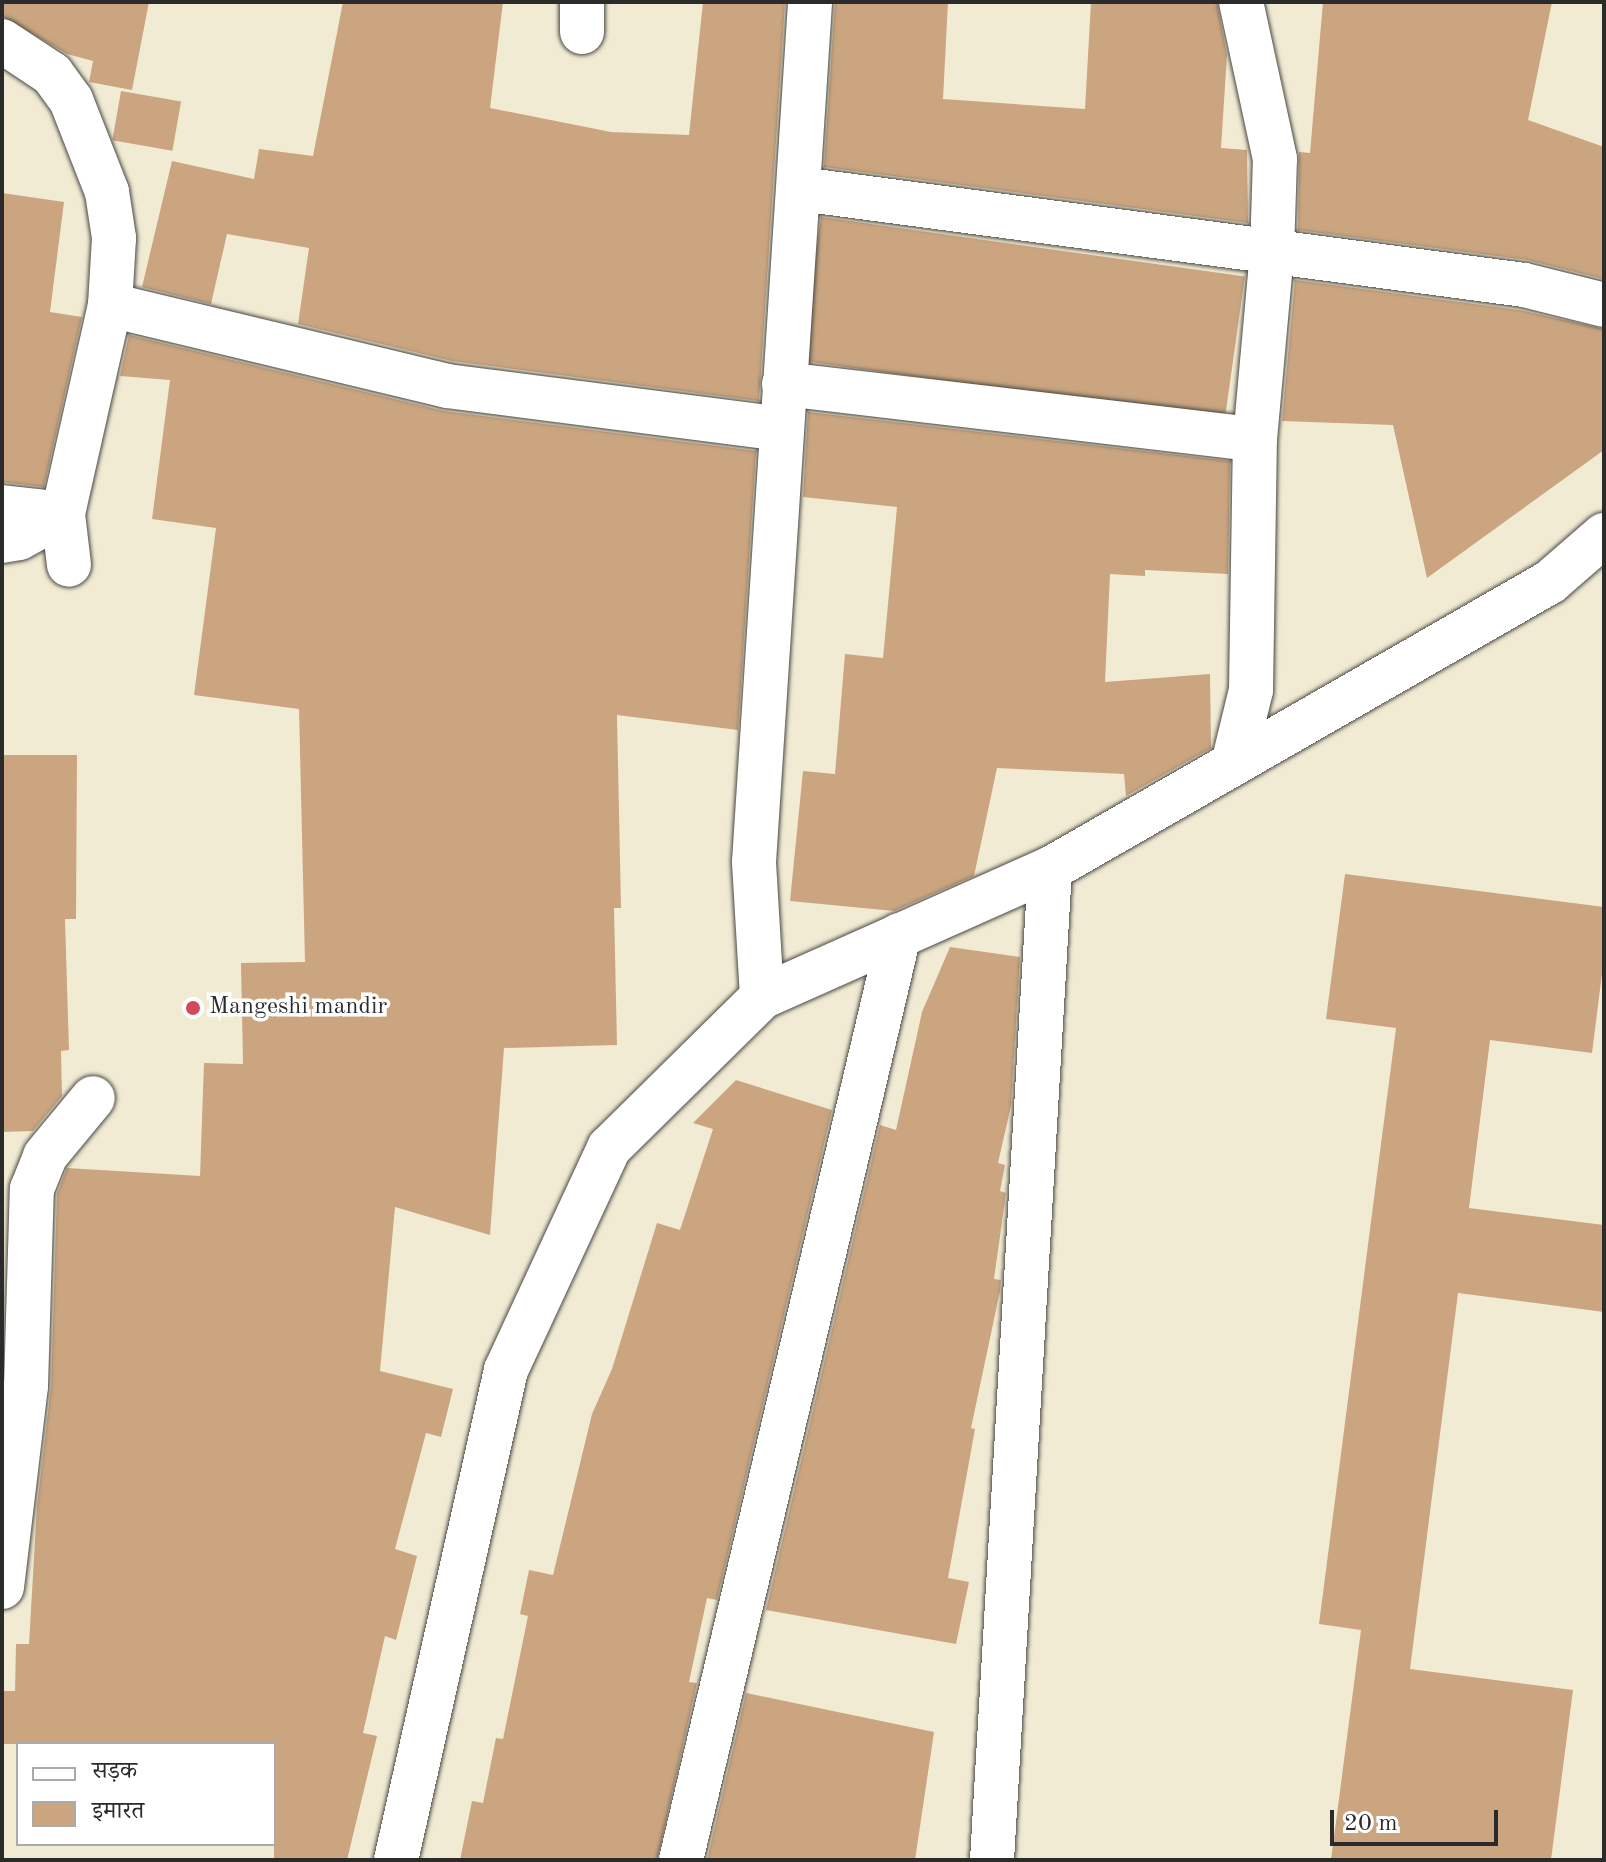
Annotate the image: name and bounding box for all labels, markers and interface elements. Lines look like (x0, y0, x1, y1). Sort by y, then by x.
place label: Mangeshi mandir (209, 994, 387, 1022)
marker: Mangeshi mandir (184, 999, 202, 1017)
legend (16, 1742, 276, 1846)
text: सड़क (92, 1760, 137, 1784)
scale bar (1334, 1794, 1502, 1844)
text: इमारत (92, 1800, 144, 1824)
text: 20 m (1344, 1812, 1398, 1836)

